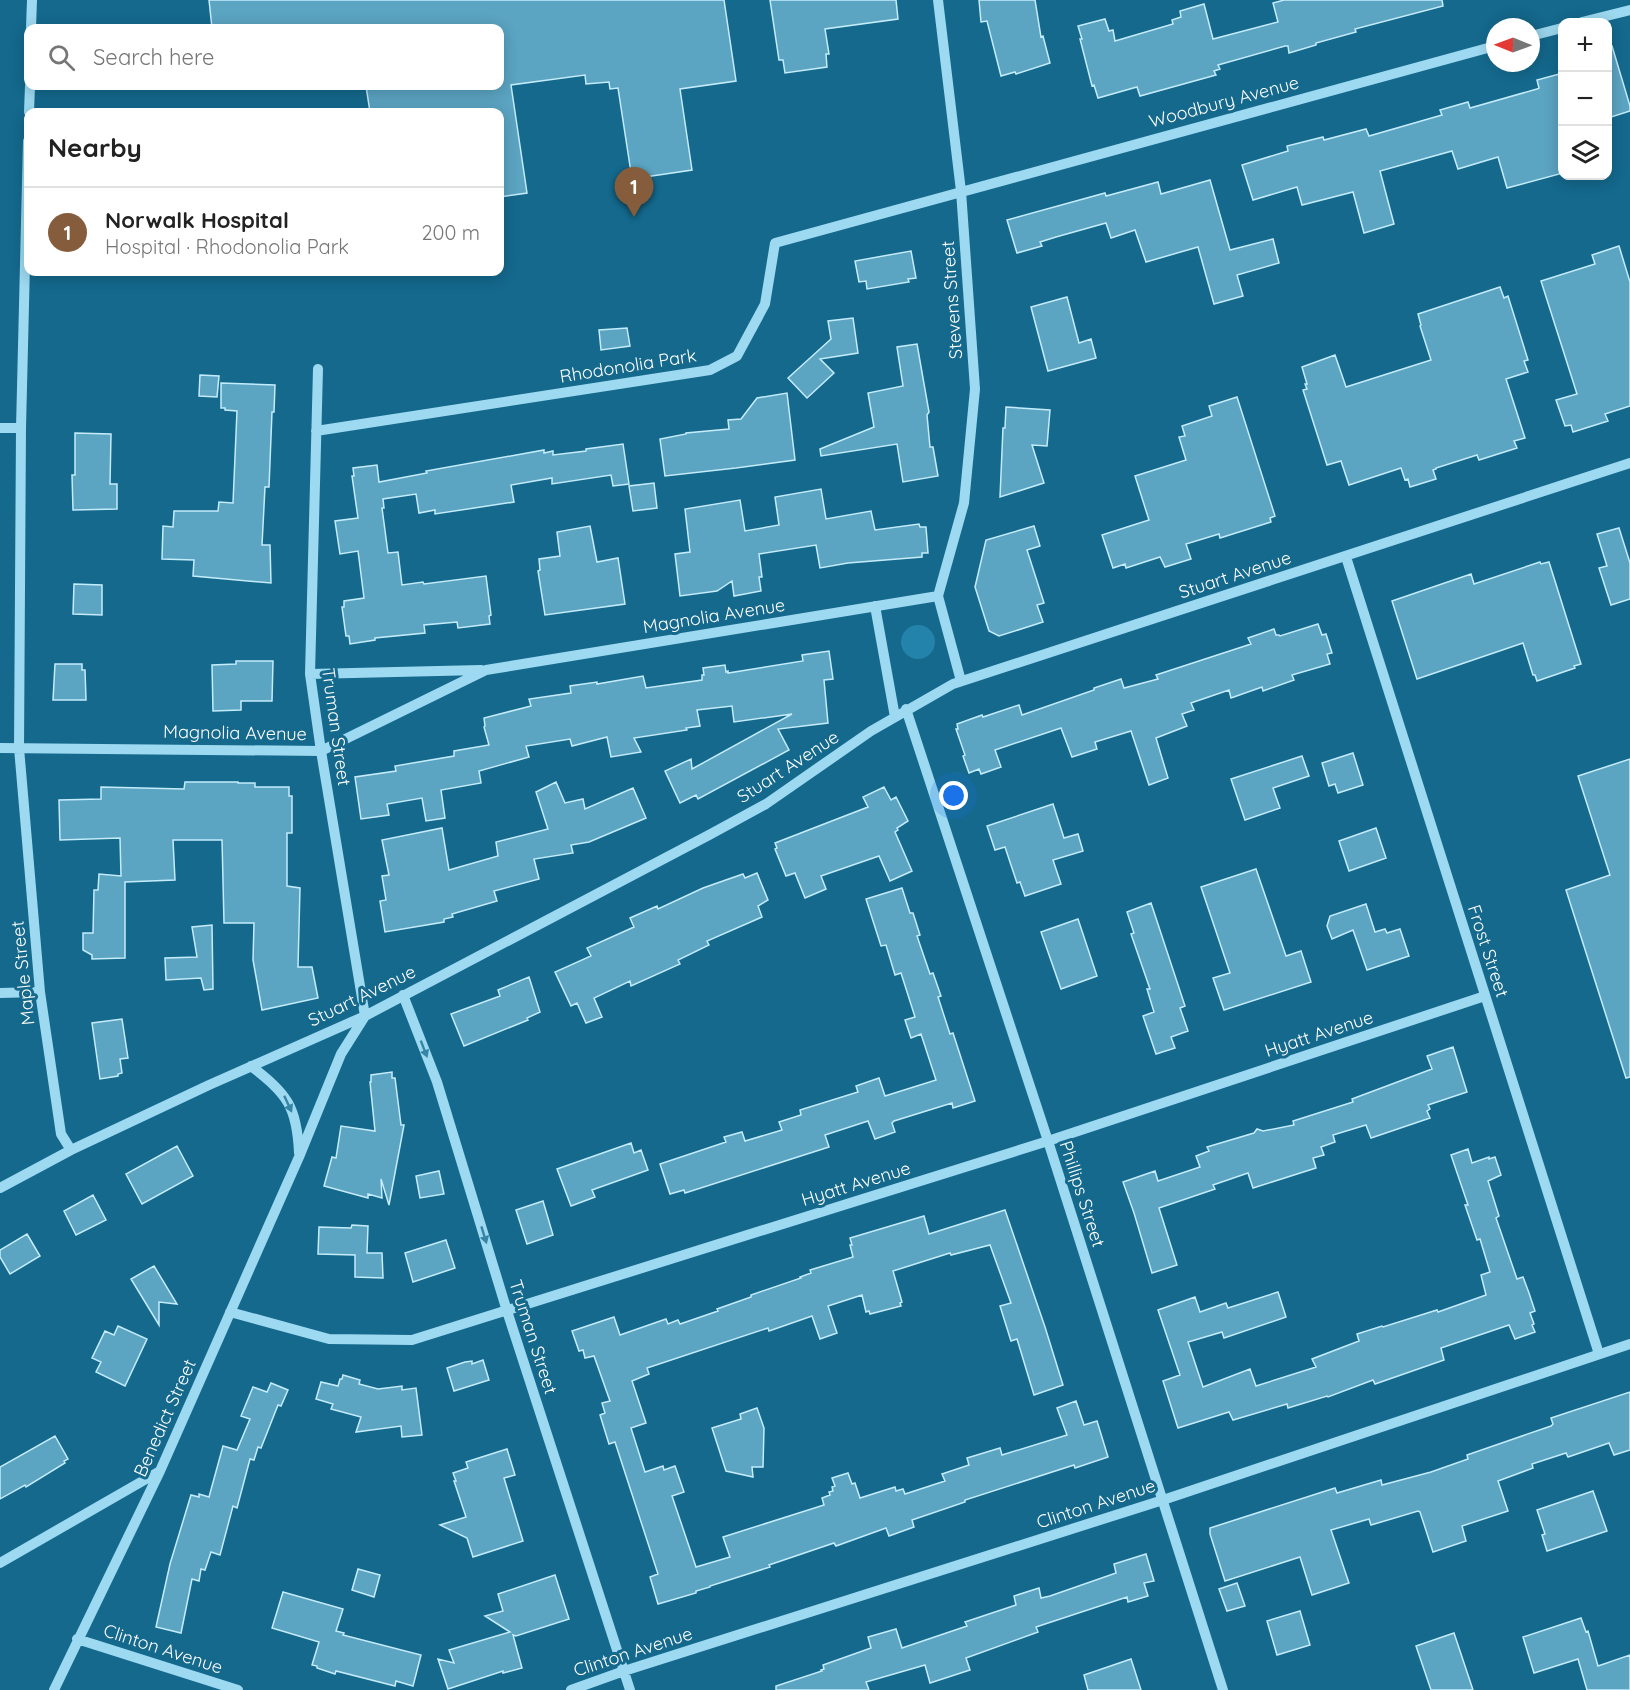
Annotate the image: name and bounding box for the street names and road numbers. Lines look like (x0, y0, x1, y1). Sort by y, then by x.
street label: Woodbury Avenue (1146, 70, 1301, 133)
street label: Stevens Street (936, 240, 967, 360)
street label: Rhodonolia Park (558, 343, 698, 388)
street label: Stuart Avenue (1176, 546, 1294, 604)
street label: Magnolia Avenue (641, 593, 787, 638)
street label: Truman Street (317, 667, 356, 787)
street label: Magnolia Avenue (163, 720, 307, 745)
street label: Stuart Avenue (732, 725, 843, 808)
street label: Frost Street (1463, 902, 1514, 1000)
street label: Maple Street (6, 920, 39, 1026)
street label: Stuart Avenue (304, 960, 419, 1032)
street label: Hyatt Avenue (1262, 1005, 1376, 1062)
street label: Phillips Street (1054, 1138, 1110, 1250)
street label: Hyatt Avenue (799, 1156, 913, 1211)
street label: Truman Street (504, 1277, 563, 1397)
street label: Benedict Street (128, 1355, 201, 1480)
street label: Clinton Avenue (1033, 1473, 1158, 1534)
street label: Clinton Avenue (101, 1618, 226, 1679)
street label: Clinton Avenue (570, 1621, 695, 1682)

